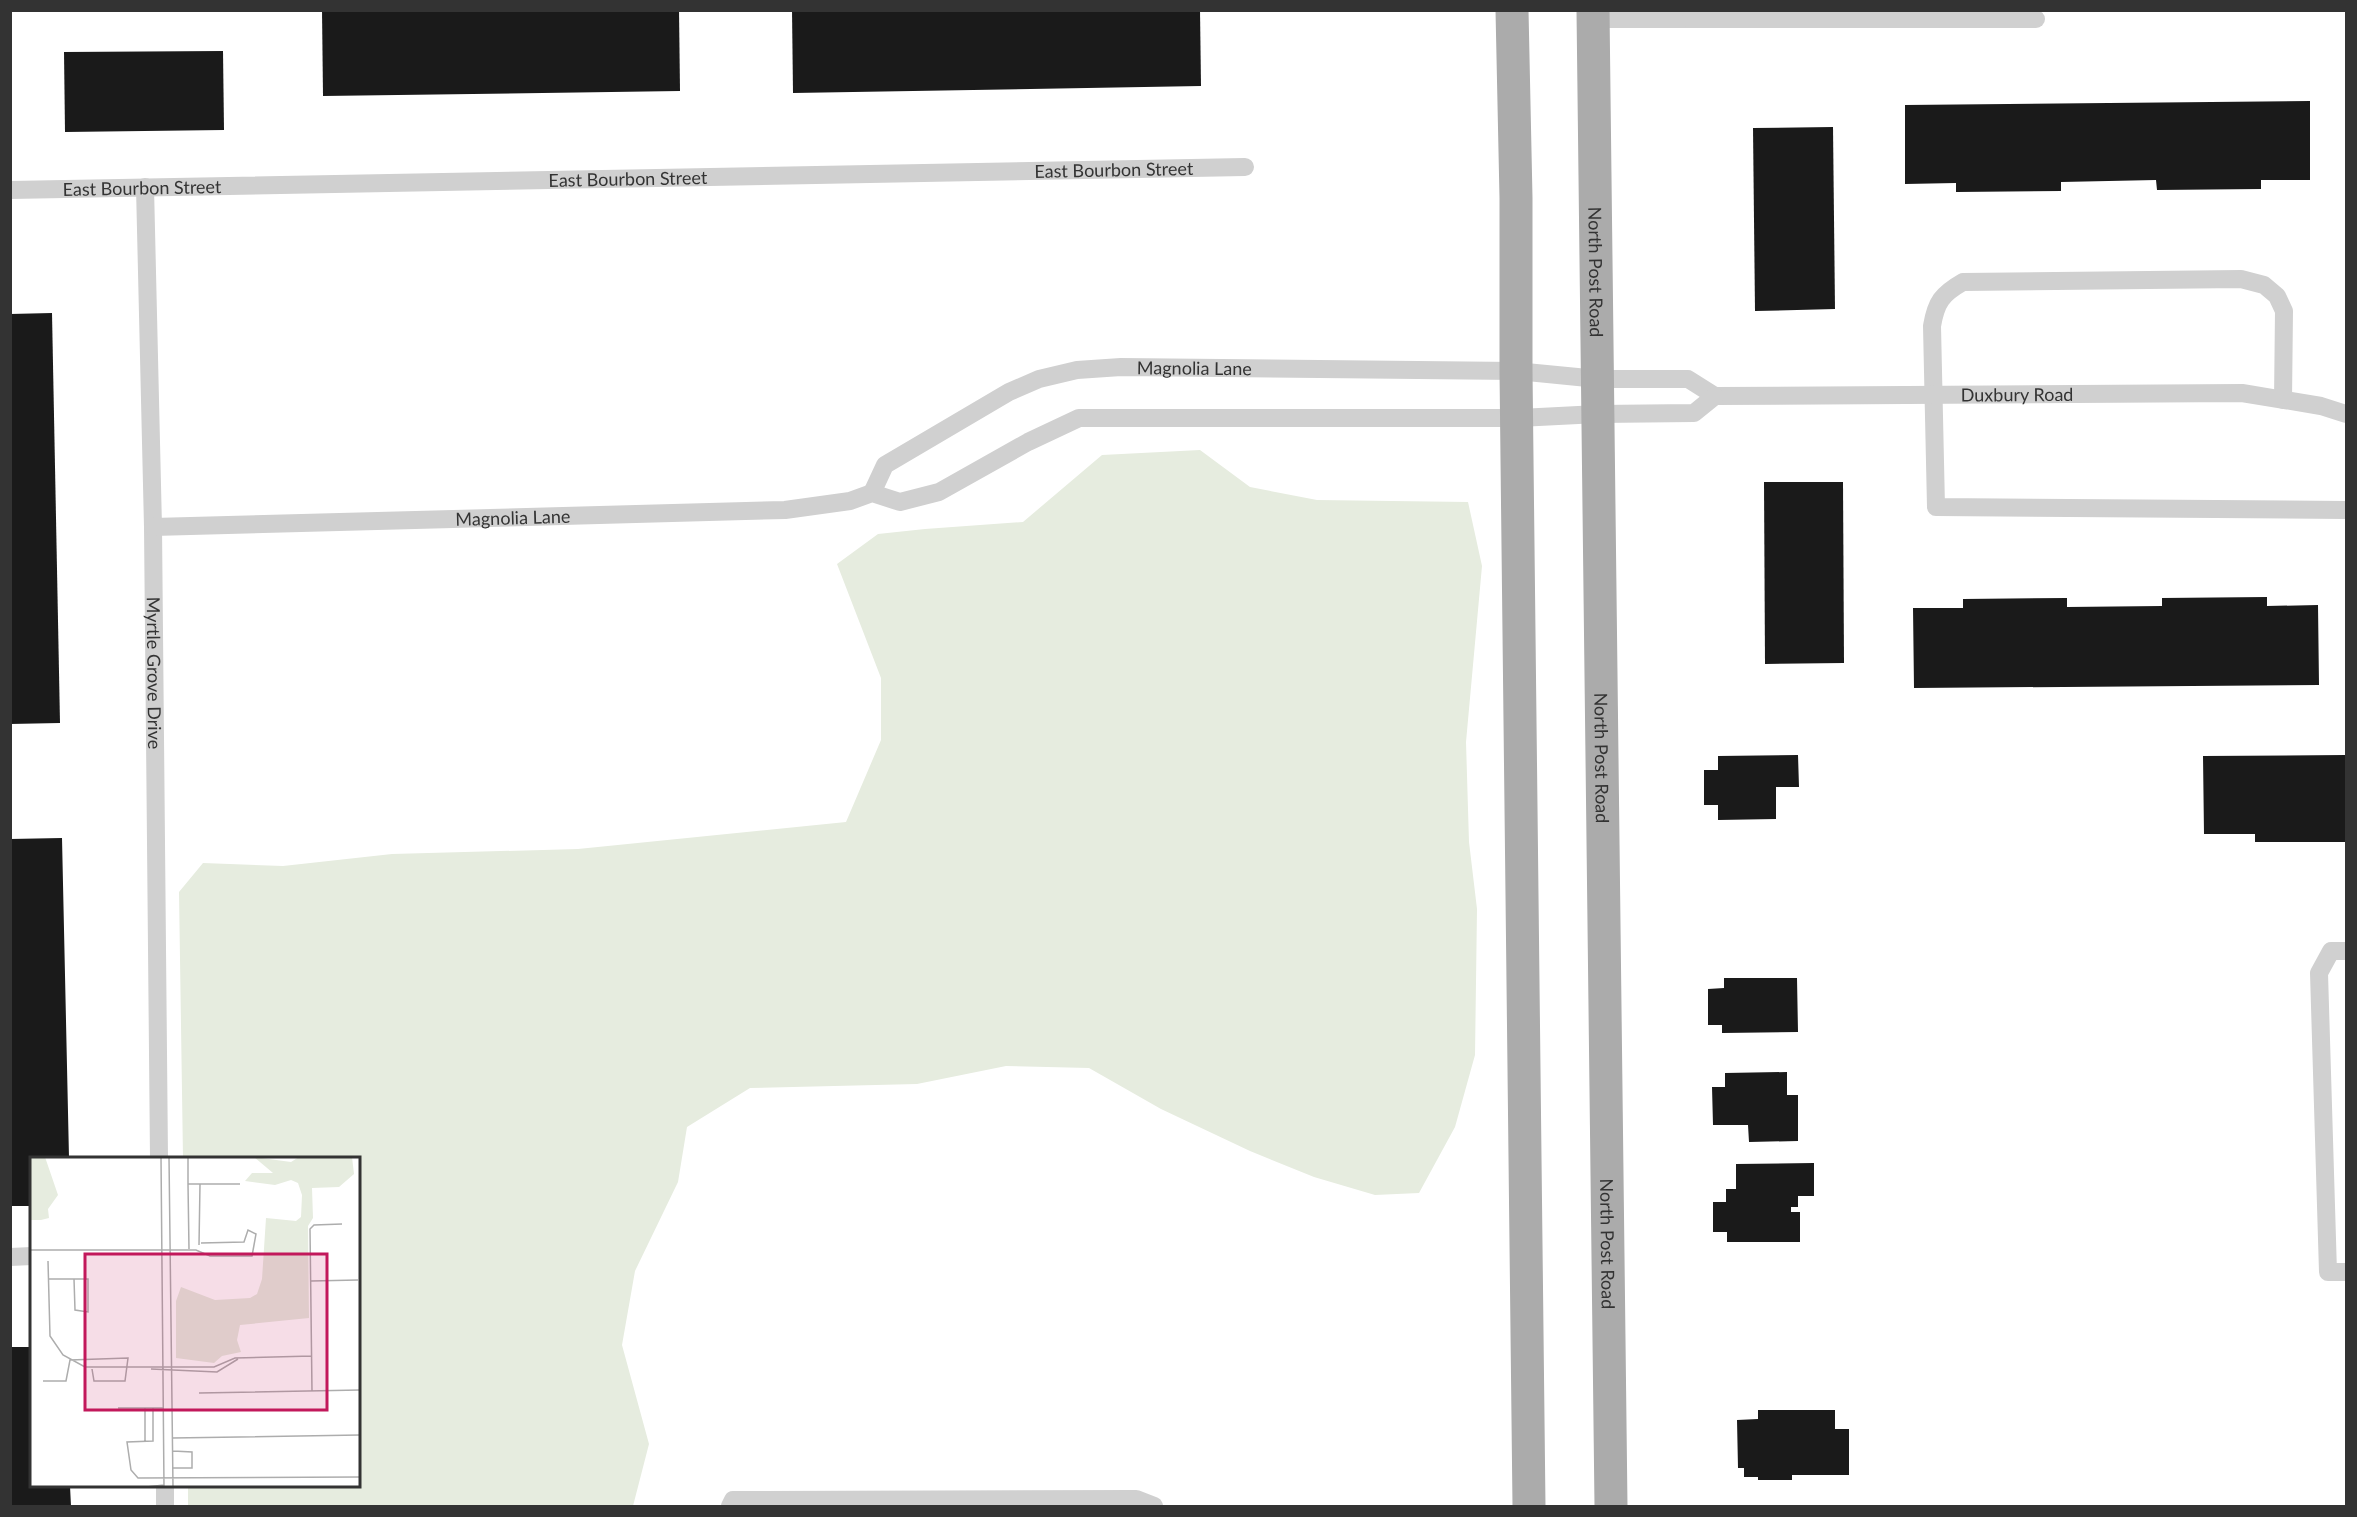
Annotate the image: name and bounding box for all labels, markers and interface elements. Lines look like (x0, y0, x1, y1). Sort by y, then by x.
street label: East Bourbon Street (1034, 157, 1194, 182)
street label: East Bourbon Street (548, 166, 708, 191)
street label: East Bourbon Street (62, 175, 222, 200)
street label: North Post Road (1584, 206, 1608, 337)
street label: Magnolia Lane (1137, 356, 1252, 379)
street label: Duxbury Road (1961, 383, 2073, 406)
street label: Magnolia Lane (455, 505, 571, 530)
street label: Myrtle Grove Drive (143, 597, 166, 749)
street label: North Post Road (1590, 692, 1614, 823)
inset map (30, 1157, 360, 1487)
street label: North Post Road (1596, 1178, 1620, 1309)

